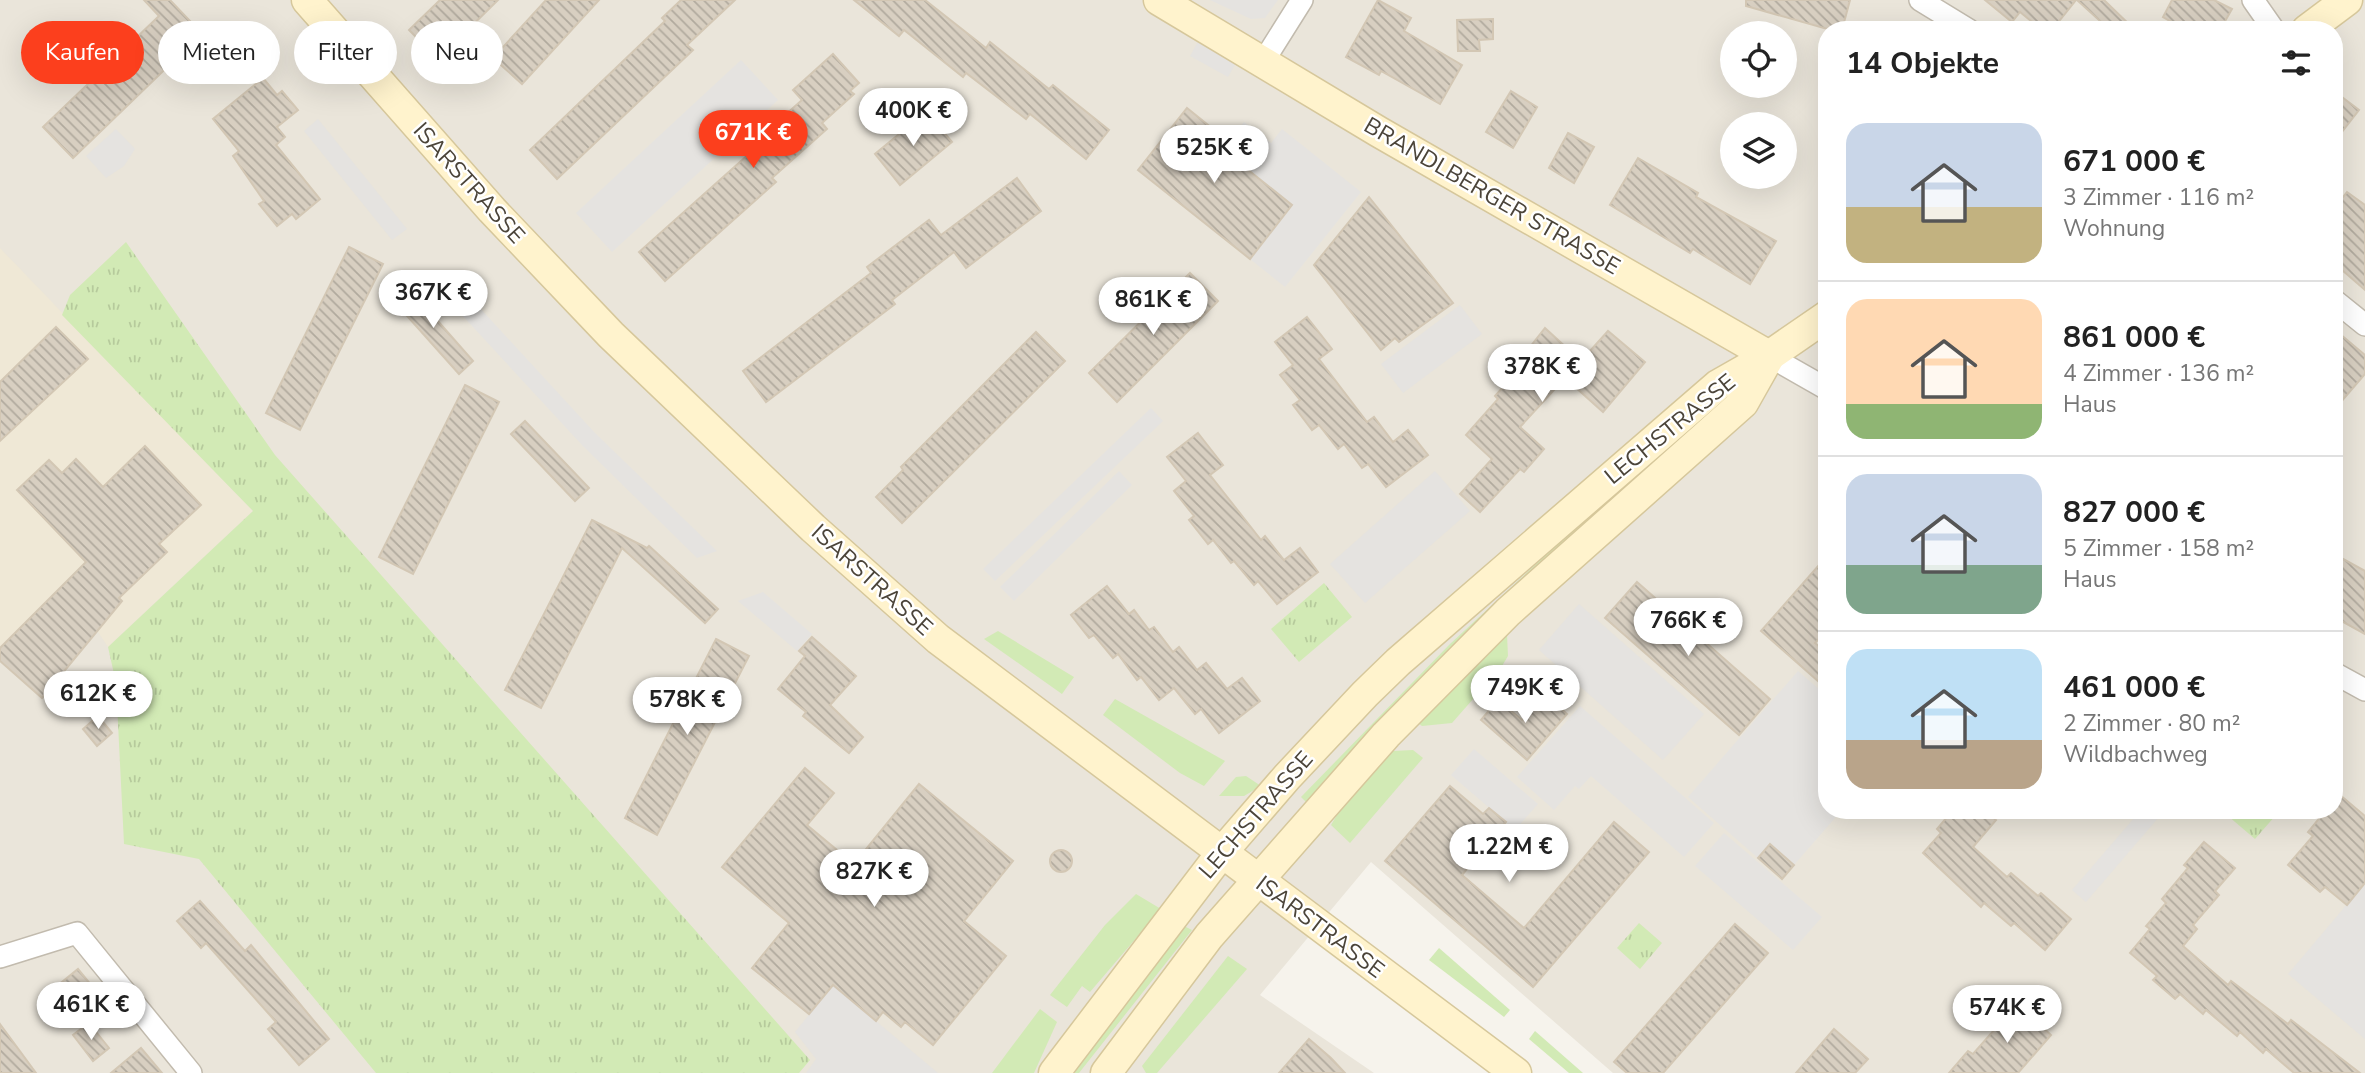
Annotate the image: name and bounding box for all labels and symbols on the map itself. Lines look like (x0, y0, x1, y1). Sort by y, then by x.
pin: 400K € (856, 88, 970, 148)
pin: 671K € (696, 110, 810, 170)
street label: BRANDLBERGER STRASSE (1358, 110, 1626, 282)
street label: ISARSTRASSE (406, 116, 532, 250)
pin: 525K € (1157, 125, 1271, 185)
pin: 367K € (376, 270, 490, 330)
pin: 861K € (1096, 278, 1210, 337)
pin: 378K € (1485, 344, 1599, 404)
street label: LECHSTRASSE (1598, 367, 1742, 491)
street label: ISARSTRASSE (805, 517, 939, 643)
pin: 766K € (1631, 598, 1745, 658)
pin: 749K € (1468, 666, 1582, 725)
pin: 612K € (41, 672, 155, 731)
pin: 578K € (630, 678, 744, 737)
street label: LECHSTRASSE (1192, 744, 1320, 886)
pin: 1.22M € (1444, 824, 1574, 884)
pin: 827K € (817, 850, 931, 909)
street label: ISARSTRASSE (1249, 869, 1391, 985)
pin: 461K € (34, 982, 148, 1042)
pin: 574K € (1950, 986, 2064, 1045)

